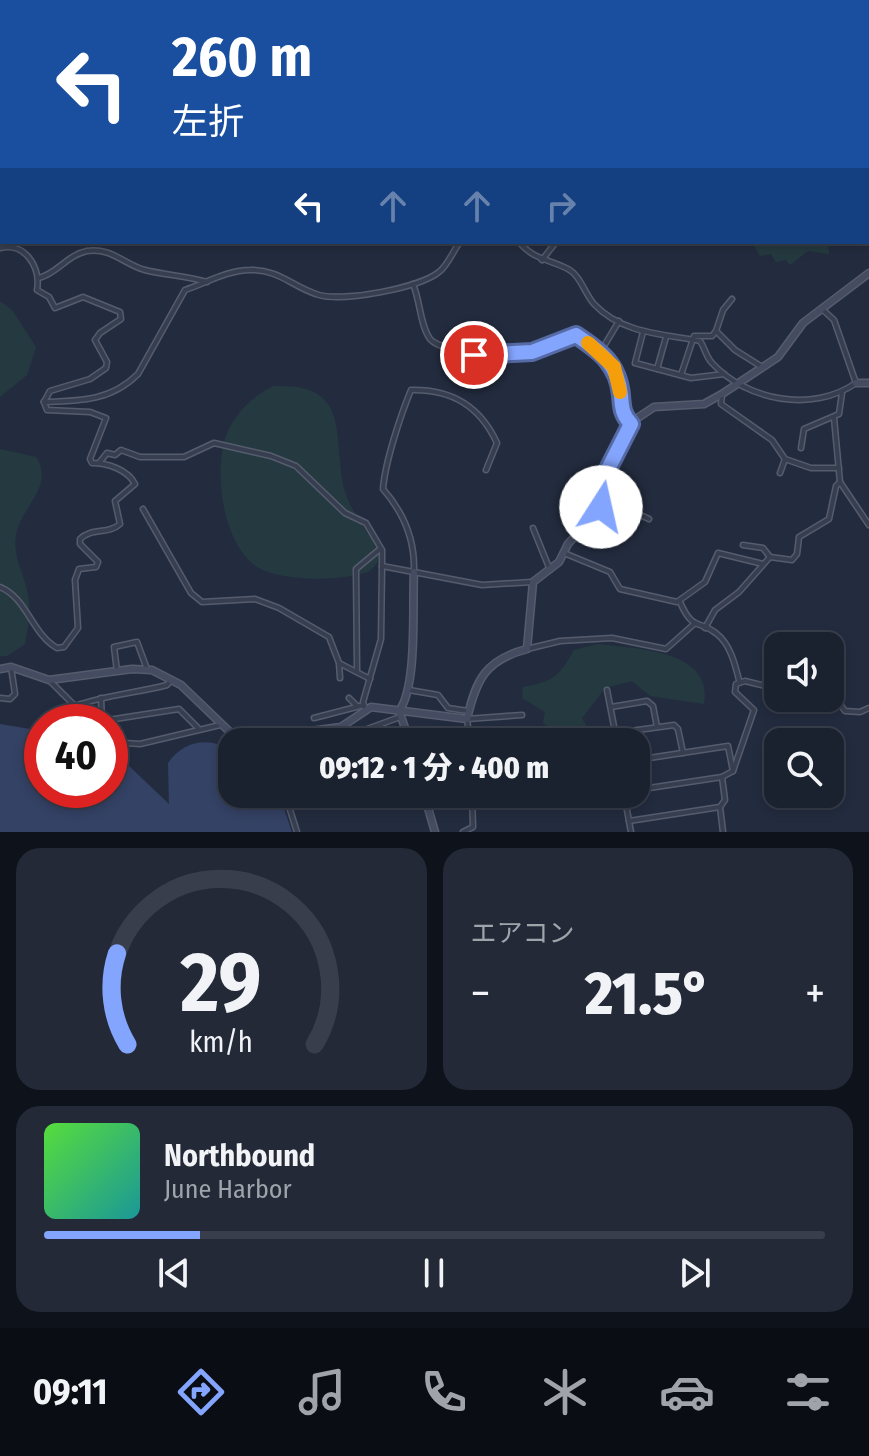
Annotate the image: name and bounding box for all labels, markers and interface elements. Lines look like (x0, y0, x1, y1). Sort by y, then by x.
text: 260 m (172, 24, 312, 91)
icon: left (40, 32, 144, 136)
text: 左折 (172, 100, 244, 144)
icon: left (287, 184, 331, 228)
icon: ahead (371, 184, 415, 228)
icon: ahead (455, 184, 499, 228)
icon: right (539, 184, 583, 228)
pin (440, 321, 508, 389)
icon: arrive (452, 333, 496, 377)
position arrow (559, 465, 643, 549)
map controls (764, 632, 844, 808)
button: sound (764, 632, 844, 712)
speed limit sign: 40 (24, 704, 128, 808)
button: search (764, 728, 844, 808)
text: 09:12 · 1 分 · 400 m (319, 750, 549, 786)
text: エアコン (471, 918, 575, 949)
text: 29 (180, 933, 262, 1033)
text: 21.5° (585, 958, 710, 1030)
text: − (471, 967, 490, 1020)
text: + (805, 967, 825, 1020)
text: km/h (189, 1025, 253, 1060)
text: Northbound (164, 1138, 315, 1174)
text: June Harbor (164, 1174, 292, 1205)
icon: previous (152, 1251, 196, 1295)
icon: pause (412, 1251, 456, 1295)
icon: next (673, 1251, 717, 1295)
icon: directions (173, 1364, 229, 1420)
icon: music (294, 1364, 350, 1420)
icon: phone (416, 1364, 472, 1420)
icon: climate (537, 1364, 593, 1420)
icon: car (659, 1364, 715, 1420)
icon: filters (780, 1364, 836, 1420)
text: 09:11 (33, 1370, 108, 1414)

